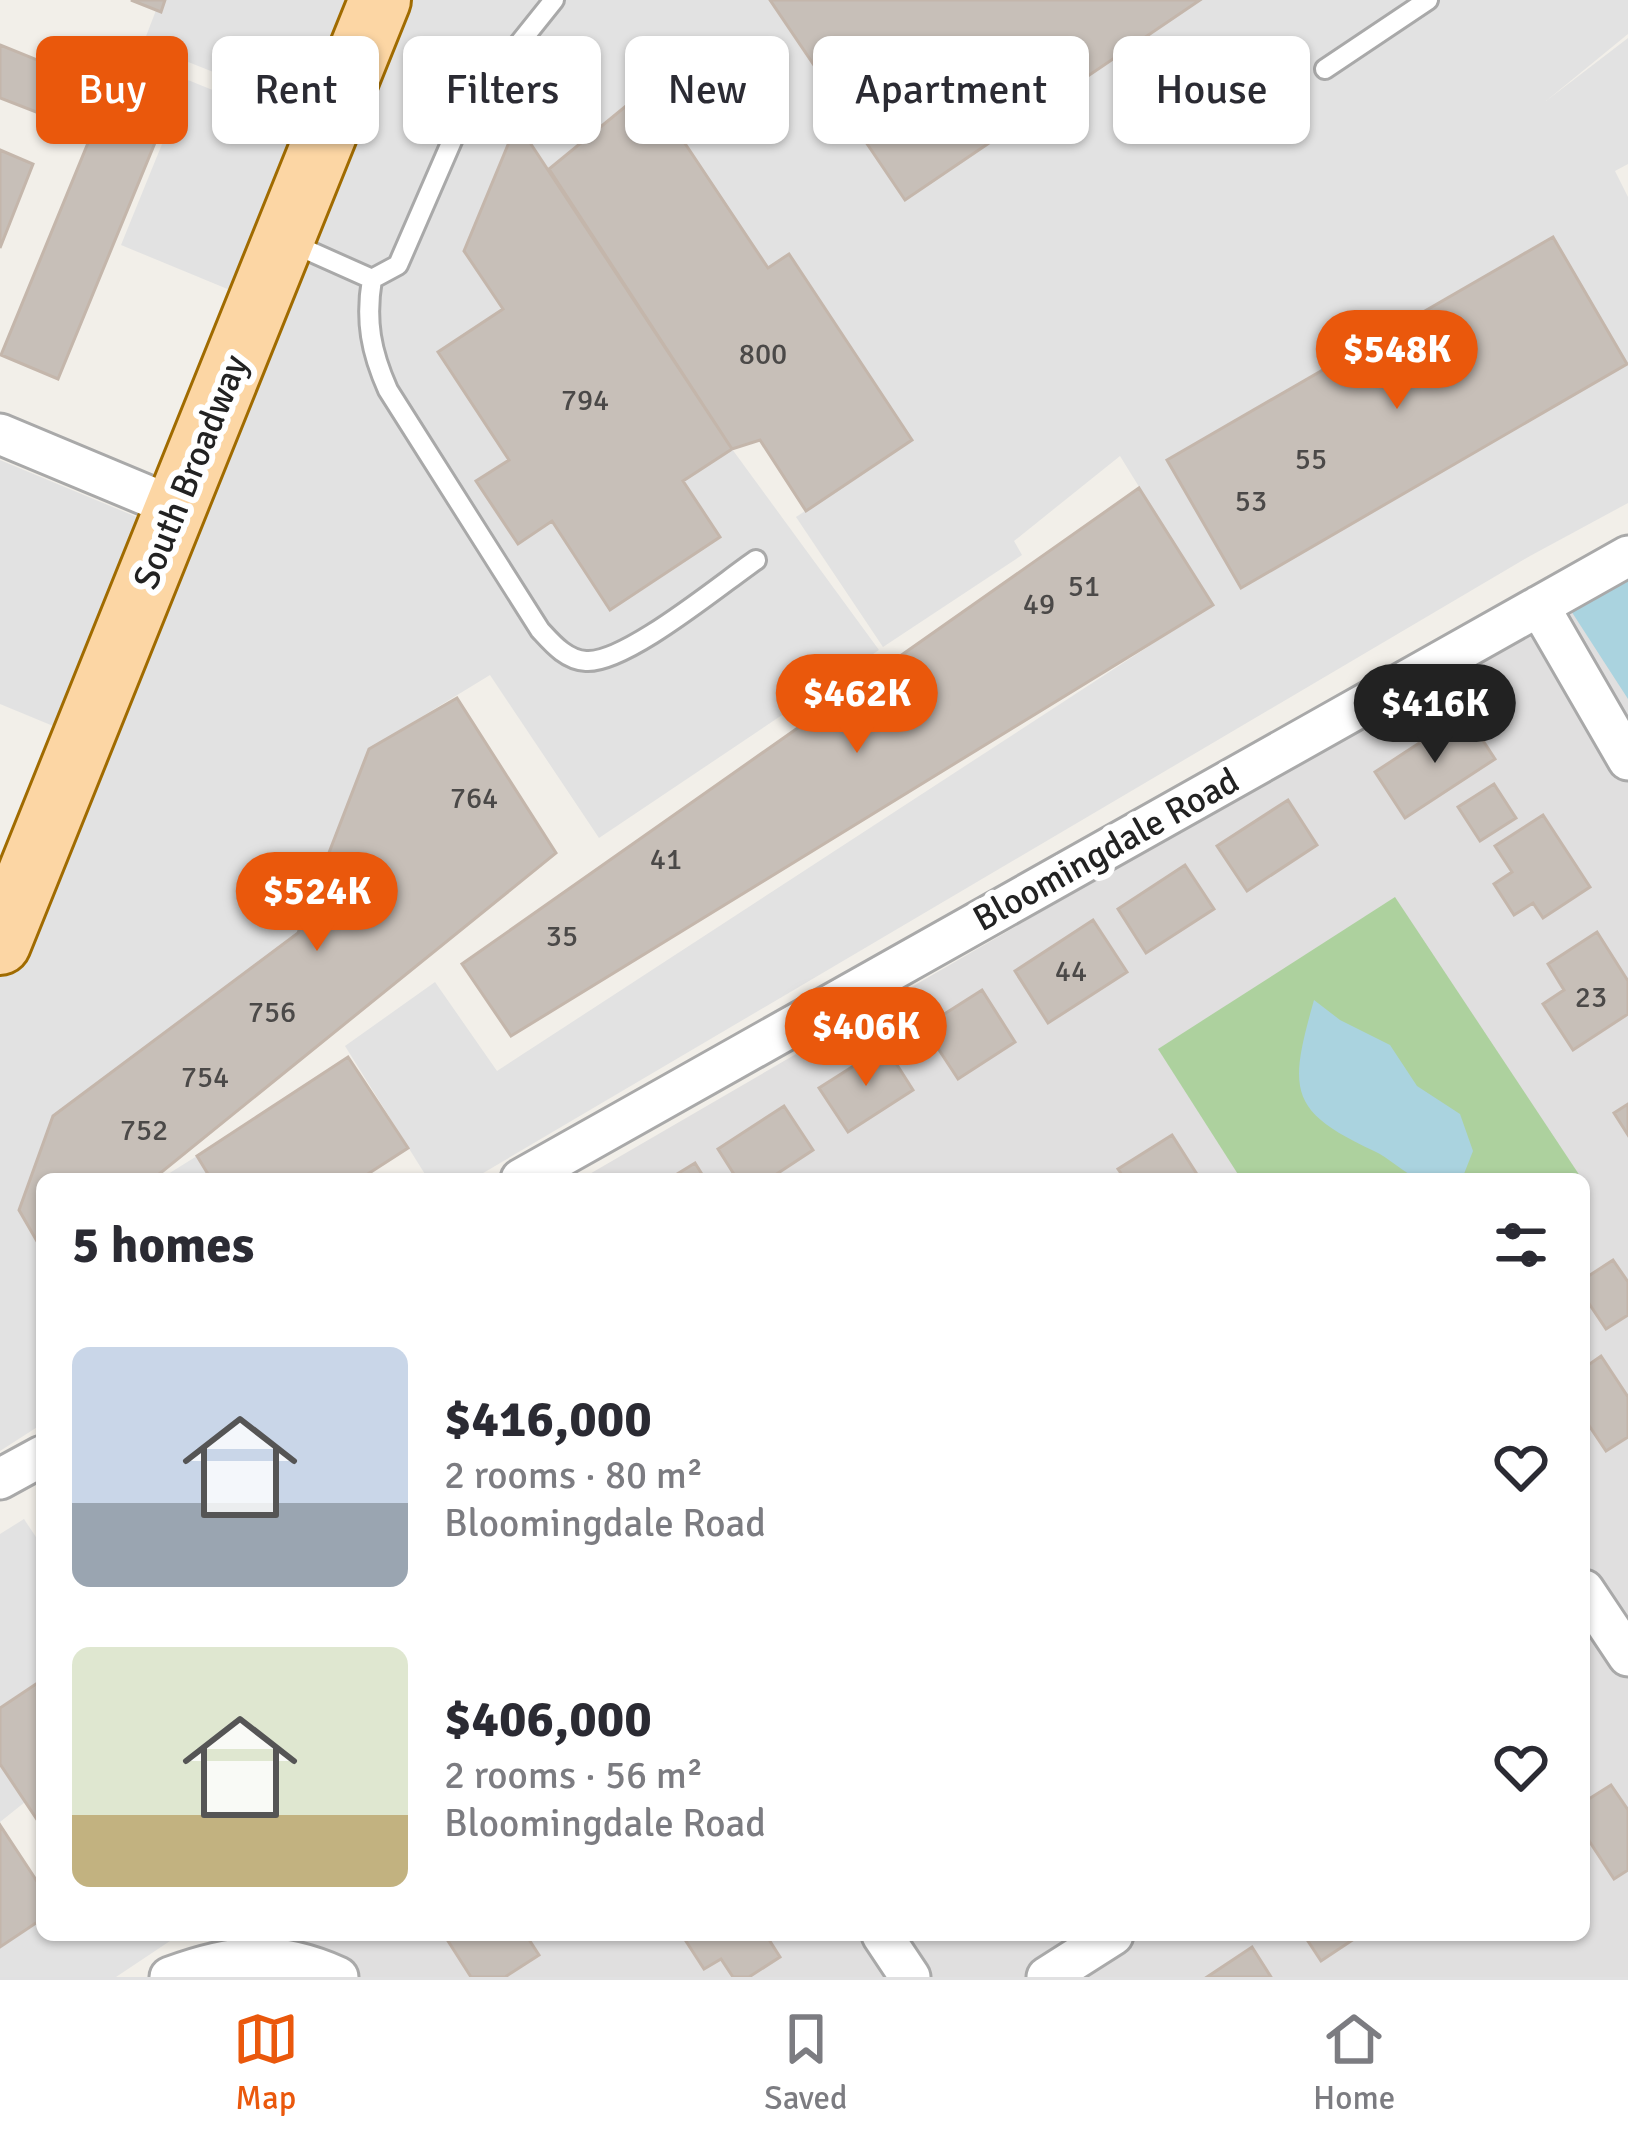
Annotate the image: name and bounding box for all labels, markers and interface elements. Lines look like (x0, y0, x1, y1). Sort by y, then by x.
chip: Buy (36, 36, 188, 144)
chip: Rent (212, 36, 379, 144)
chip: Filters (403, 36, 601, 144)
chip: New (625, 36, 789, 144)
chip: Apartment (813, 36, 1089, 144)
chip: House (1113, 36, 1310, 144)
pin: $548K (1313, 310, 1481, 412)
text: $548K (1343, 325, 1451, 373)
house number: 800 (739, 336, 787, 373)
street label: South Broadway (124, 348, 258, 596)
house number: 794 (561, 382, 609, 419)
house number: 55 (1295, 441, 1327, 478)
house number: 53 (1235, 483, 1267, 520)
house number: 51 (1068, 568, 1100, 605)
house number: 49 (1023, 586, 1055, 623)
pin: $462K (773, 654, 941, 756)
pin: $416K (1351, 664, 1519, 766)
text: $462K (803, 669, 911, 717)
text: $416K (1381, 679, 1489, 727)
street label: Bloomingdale Road (965, 758, 1247, 942)
house number: 764 (450, 780, 498, 817)
house number: 41 (650, 841, 682, 878)
pin: $524K (233, 852, 401, 954)
text: $524K (263, 867, 371, 915)
house number: 35 (546, 918, 578, 955)
house number: 44 (1055, 953, 1087, 990)
house number: 23 (1575, 979, 1607, 1016)
pin: $406K (782, 987, 950, 1089)
house number: 756 (248, 994, 296, 1031)
text: $406K (812, 1002, 920, 1050)
house number: 754 (181, 1059, 229, 1096)
house number: 752 (120, 1112, 168, 1149)
icon: filters (1488, 1212, 1554, 1278)
text: 5 homes (72, 1214, 254, 1277)
text: $416,000 (444, 1388, 652, 1451)
icon: home (168, 1395, 312, 1539)
icon: heart (1488, 1434, 1554, 1500)
text: 2 rooms · 80 m² (444, 1451, 703, 1499)
text: Bloomingdale Road (444, 1499, 766, 1547)
text: $406,000 (444, 1688, 652, 1751)
icon: home (168, 1695, 312, 1839)
icon: heart (1488, 1734, 1554, 1800)
text: 2 rooms · 56 m² (444, 1751, 703, 1799)
text: Bloomingdale Road (444, 1799, 766, 1847)
tab: Map (233, 2006, 299, 2119)
tab: Saved (764, 2006, 847, 2119)
tab: Home (1313, 2006, 1395, 2119)

